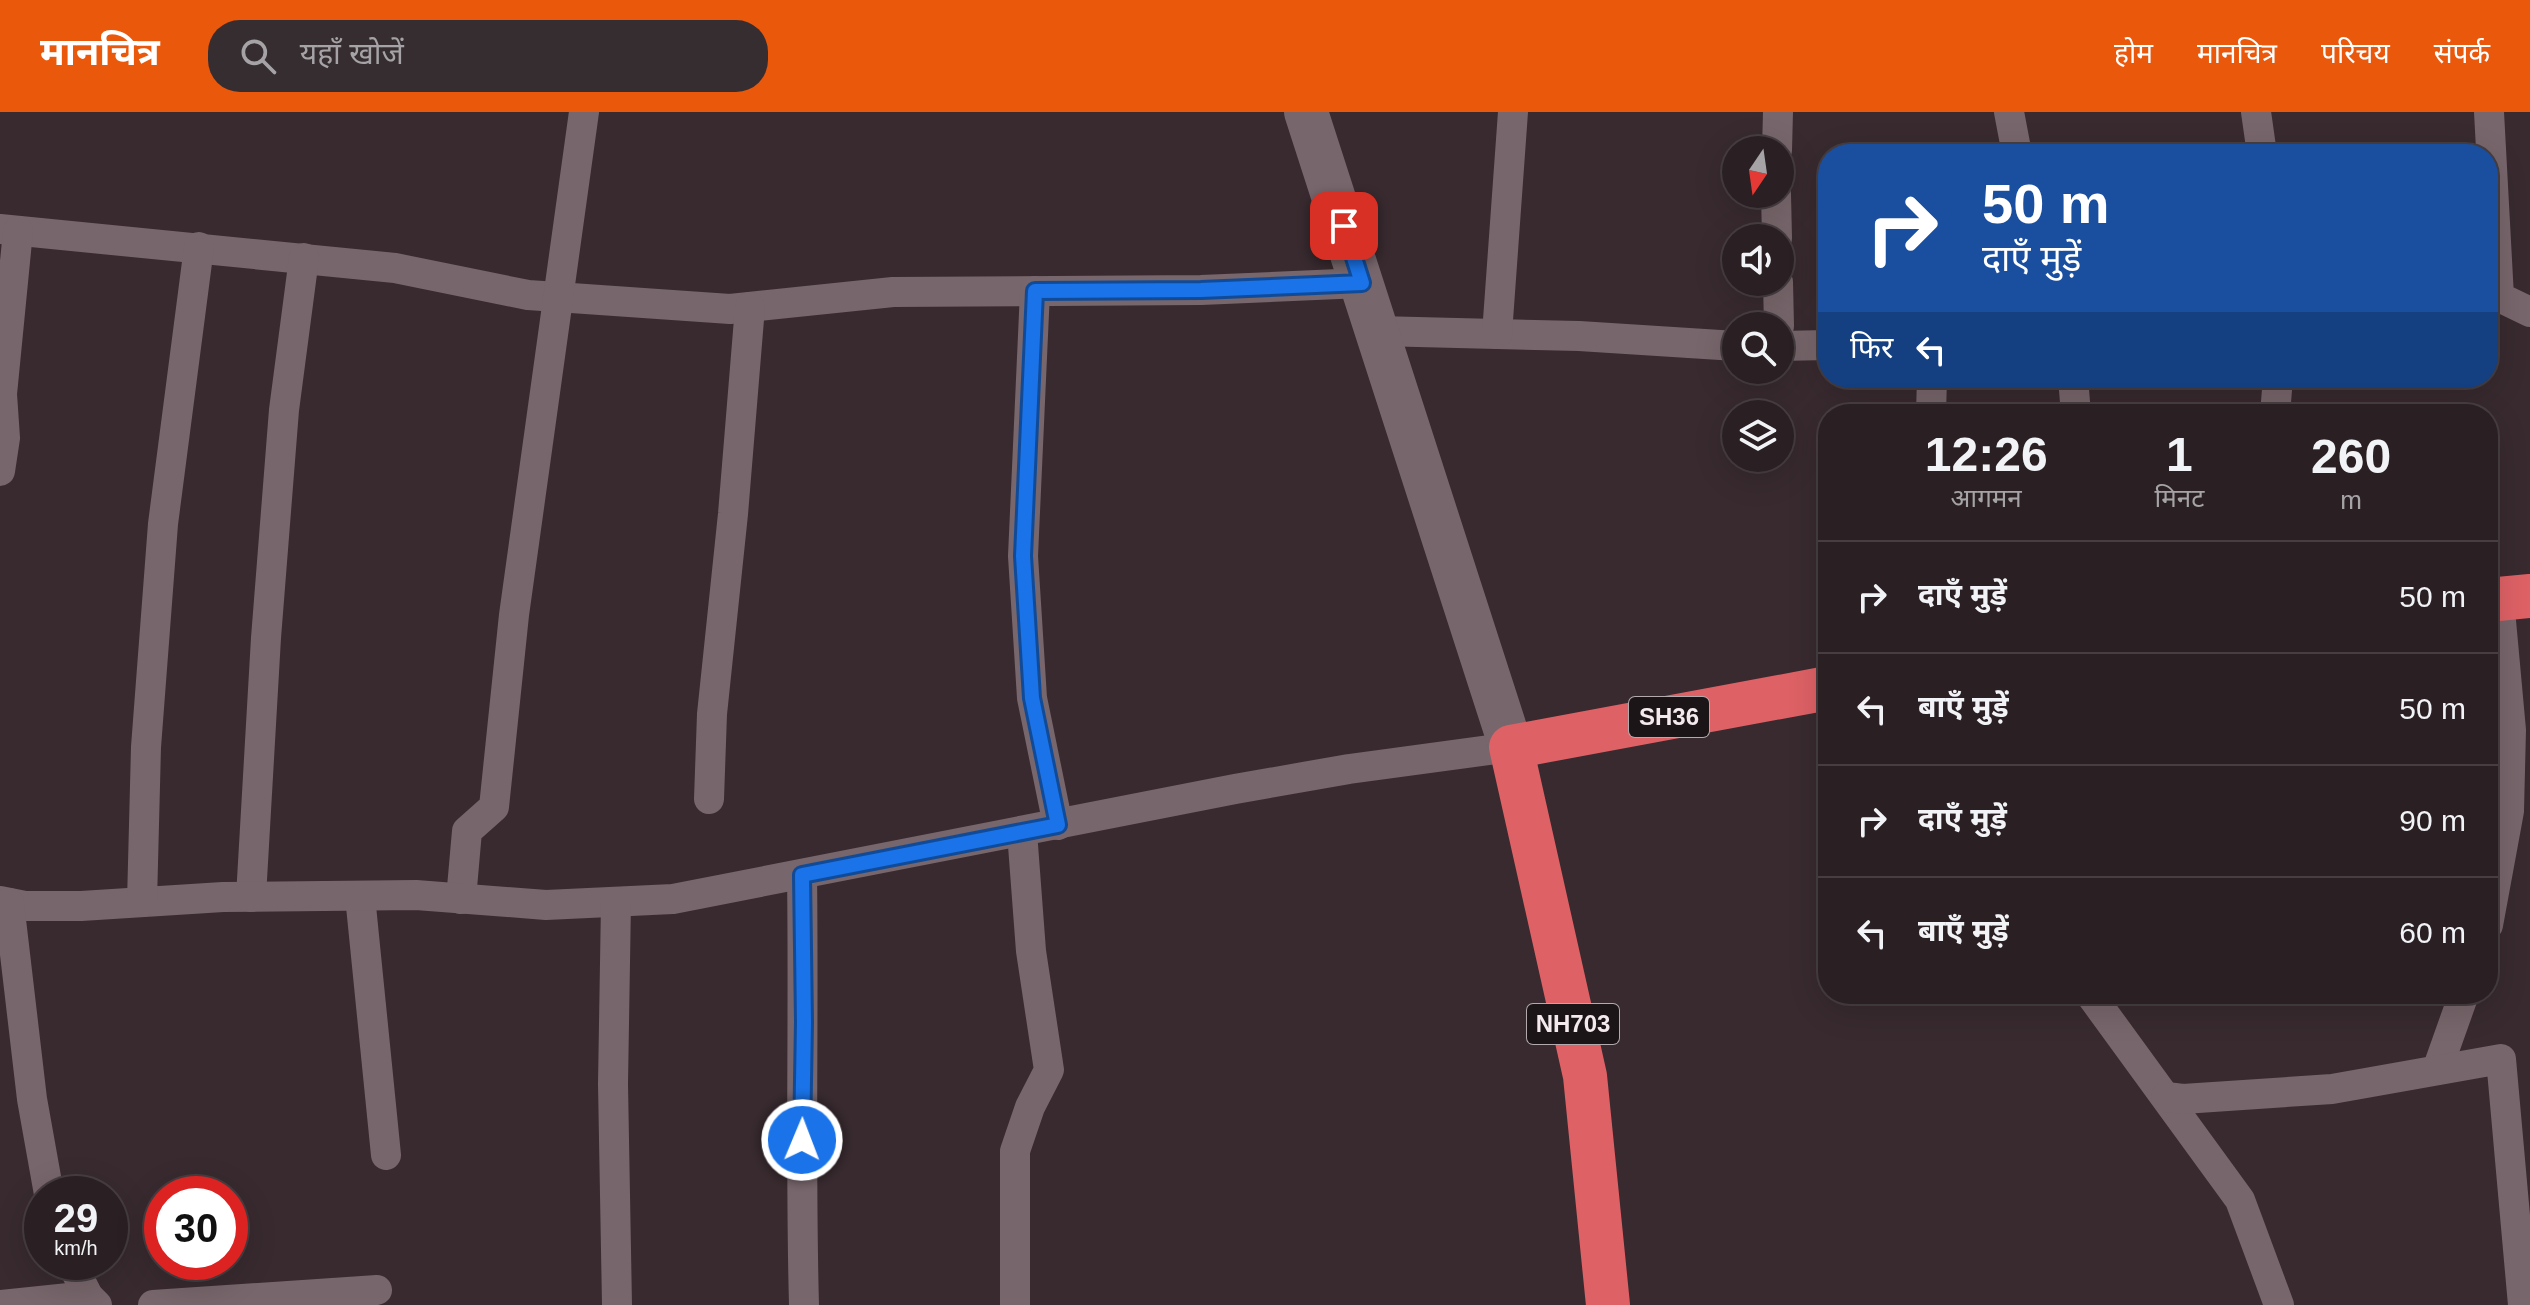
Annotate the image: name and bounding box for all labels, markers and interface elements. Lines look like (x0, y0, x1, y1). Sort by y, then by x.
search box (208, 20, 768, 92)
text: मानचित्र (40, 31, 160, 73)
icon: search (236, 34, 280, 78)
text: यहाँ खोजें (300, 37, 404, 70)
text: होम (2114, 38, 2153, 69)
text: मानचित्र (2197, 38, 2277, 69)
text: परिचय (2321, 38, 2390, 69)
text: संपर्क (2434, 38, 2490, 69)
north arrow (1722, 136, 1794, 208)
map controls (1722, 136, 1794, 472)
text: 50 m (1982, 172, 2110, 235)
icon: right (1850, 176, 1954, 280)
pin (1310, 192, 1378, 260)
icon: arrive (1322, 204, 1366, 248)
button: sound (1722, 224, 1794, 296)
text: दाएँ मुड़ें (1982, 238, 2081, 279)
button: search (1722, 312, 1794, 384)
icon: left (1909, 328, 1953, 372)
text: फिर (1850, 331, 1893, 364)
button: layers (1722, 400, 1794, 472)
text: 12:26 (1925, 428, 2048, 481)
text: 1 (2166, 428, 2193, 481)
text: 260 (2311, 430, 2391, 483)
text: आगमन (1951, 483, 2022, 513)
text: मिनट (2154, 483, 2204, 513)
text: m (2340, 485, 2362, 515)
icon: right (1850, 575, 1894, 619)
text: दाएँ मुड़ें (1918, 578, 2007, 611)
text: 50 m (2399, 580, 2466, 613)
icon: left (1850, 687, 1894, 731)
text: बाएँ मुड़ें (1918, 690, 2009, 723)
text: 50 m (2399, 692, 2466, 725)
road number: SH36 (1629, 697, 1709, 737)
icon: right (1850, 799, 1894, 843)
text: दाएँ मुड़ें (1918, 802, 2007, 835)
text: 90 m (2399, 804, 2466, 837)
icon: left (1850, 911, 1894, 955)
text: बाएँ मुड़ें (1918, 914, 2009, 947)
text: 60 m (2399, 916, 2466, 949)
road number: NH703 (1527, 1004, 1619, 1044)
position arrow (760, 1098, 844, 1182)
speed limit sign: 30 (144, 1176, 248, 1280)
text: 29 (54, 1196, 98, 1240)
text: km/h (54, 1237, 98, 1259)

